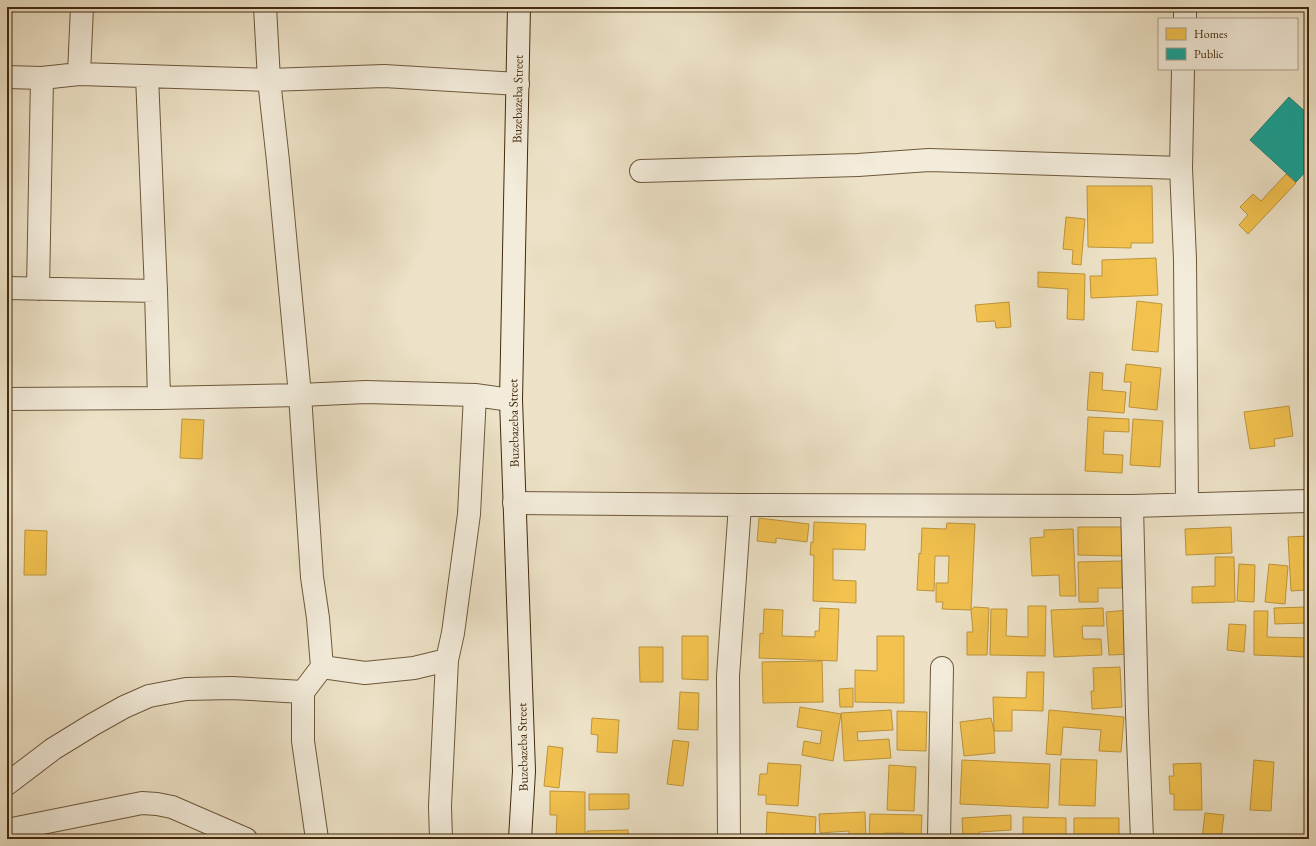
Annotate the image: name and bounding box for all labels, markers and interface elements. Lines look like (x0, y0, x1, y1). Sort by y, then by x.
legend (1158, 18, 1298, 70)
text: Homes (1194, 26, 1228, 42)
text: Public (1194, 46, 1224, 62)
street label: Buzebazeba Street (508, 55, 527, 143)
street label: Buzebazeba Street (504, 379, 523, 467)
street label: Buzebazeba Street (513, 703, 532, 791)

